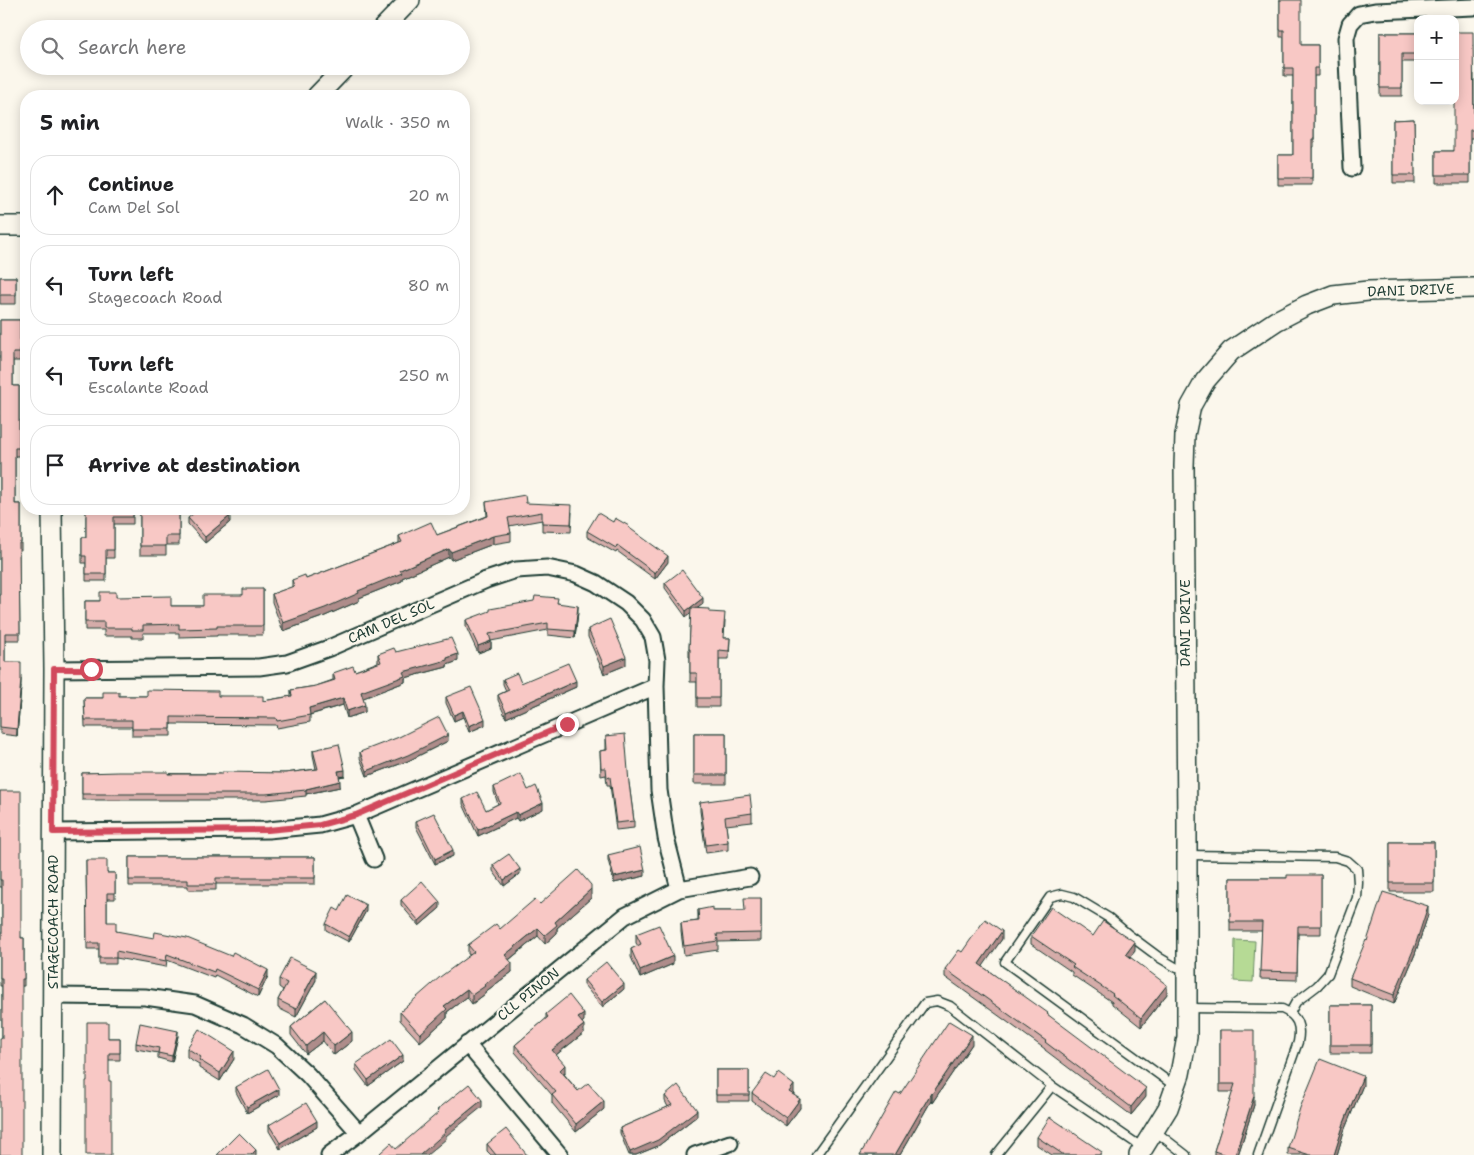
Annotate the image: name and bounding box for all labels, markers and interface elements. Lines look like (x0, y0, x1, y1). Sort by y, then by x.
map controls (1414, 15, 1459, 105)
button: + (1414, 15, 1459, 60)
search box (20, 20, 470, 75)
icon: search (38, 34, 66, 62)
text: Search here (78, 35, 187, 60)
button: − (1414, 60, 1459, 105)
text: 5 min (40, 109, 100, 137)
text: Walk · 350 m (345, 112, 450, 133)
text: Continue (88, 172, 174, 197)
icon: ahead (41, 181, 69, 209)
text: 20 m (408, 185, 449, 206)
text: Cam Del Sol (88, 197, 180, 218)
text: Turn left (88, 262, 174, 287)
icon: left (41, 271, 69, 299)
text: 80 m (408, 275, 449, 296)
street label: DANI DRIVE (1367, 279, 1455, 301)
text: Stagecoach Road (88, 287, 222, 308)
text: Turn left (88, 352, 174, 377)
icon: left (41, 361, 69, 389)
text: 250 m (398, 365, 449, 386)
text: Escalante Road (88, 377, 209, 398)
icon: arrive (41, 451, 69, 479)
text: Arrive at destination (88, 453, 300, 478)
street label: DANI DRIVE (1176, 579, 1194, 667)
street label: CAM DEL SOL (345, 595, 437, 647)
route start (80, 658, 103, 681)
route end (556, 713, 579, 736)
street label: STAGECOACH ROAD (44, 855, 62, 989)
street label: CLL PINON (493, 963, 563, 1025)

